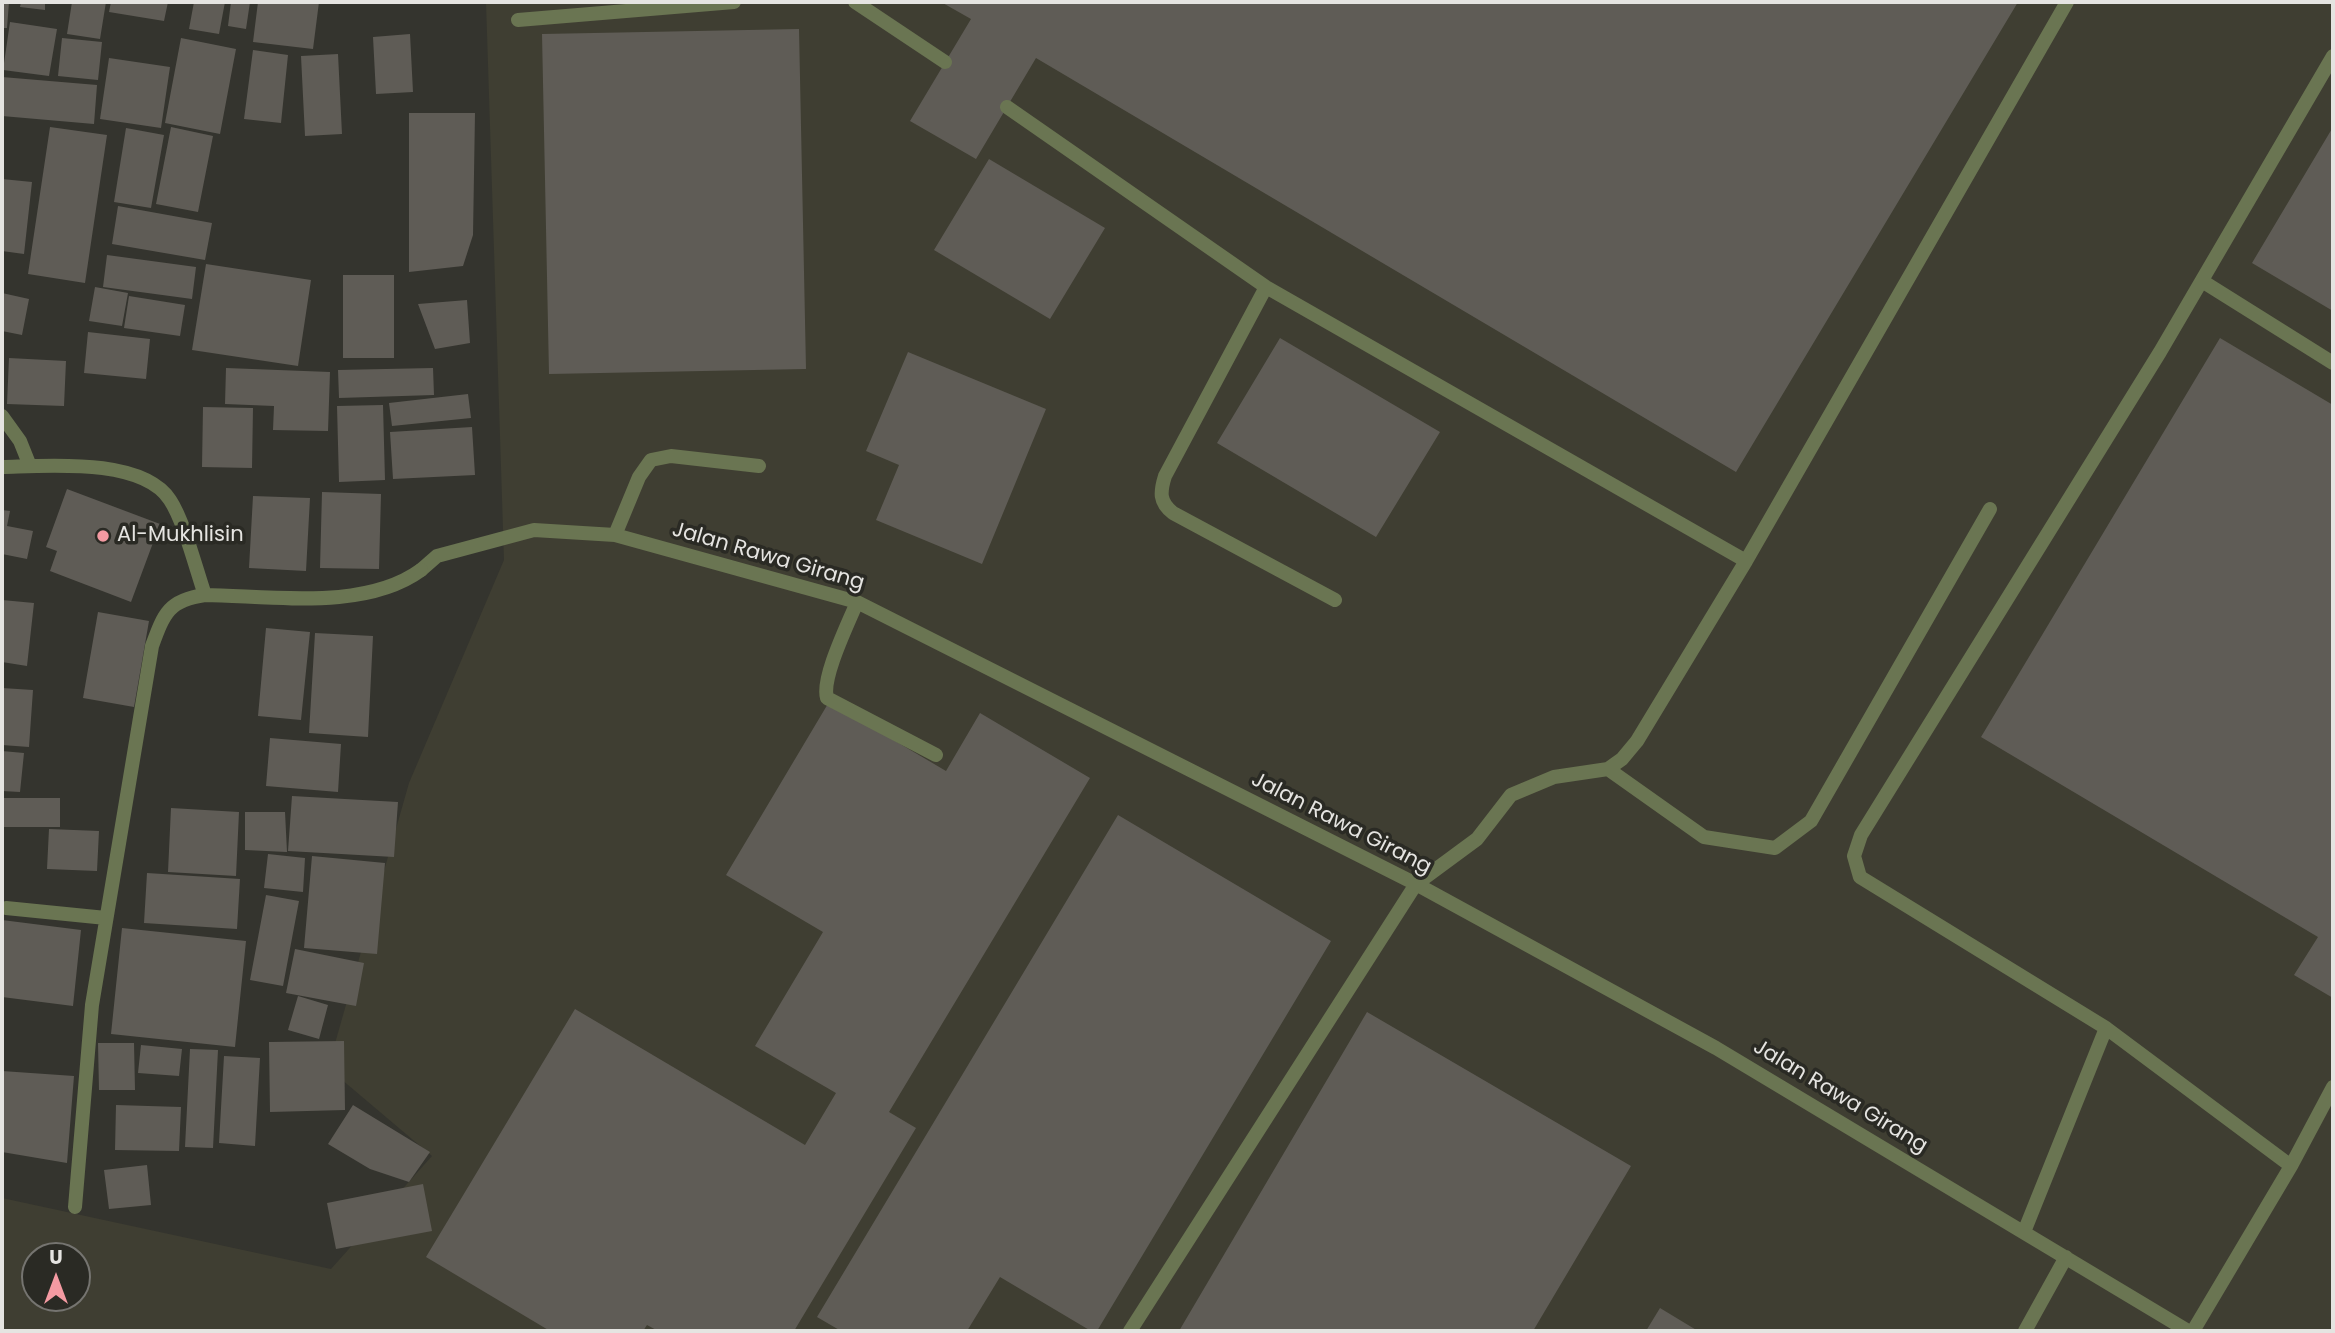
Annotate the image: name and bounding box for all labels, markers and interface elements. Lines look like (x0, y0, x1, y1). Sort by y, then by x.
street label: Jalan Rawa Girang (669, 517, 867, 597)
place label: Al-Mukhlisin (117, 523, 244, 549)
marker: Al-Mukhlisin (95, 528, 111, 544)
street label: Jalan Rawa Girang (1247, 768, 1435, 880)
street label: Jalan Rawa Girang (1748, 1035, 1932, 1159)
north arrow (21, 1242, 91, 1312)
text: U (49, 1244, 63, 1271)

